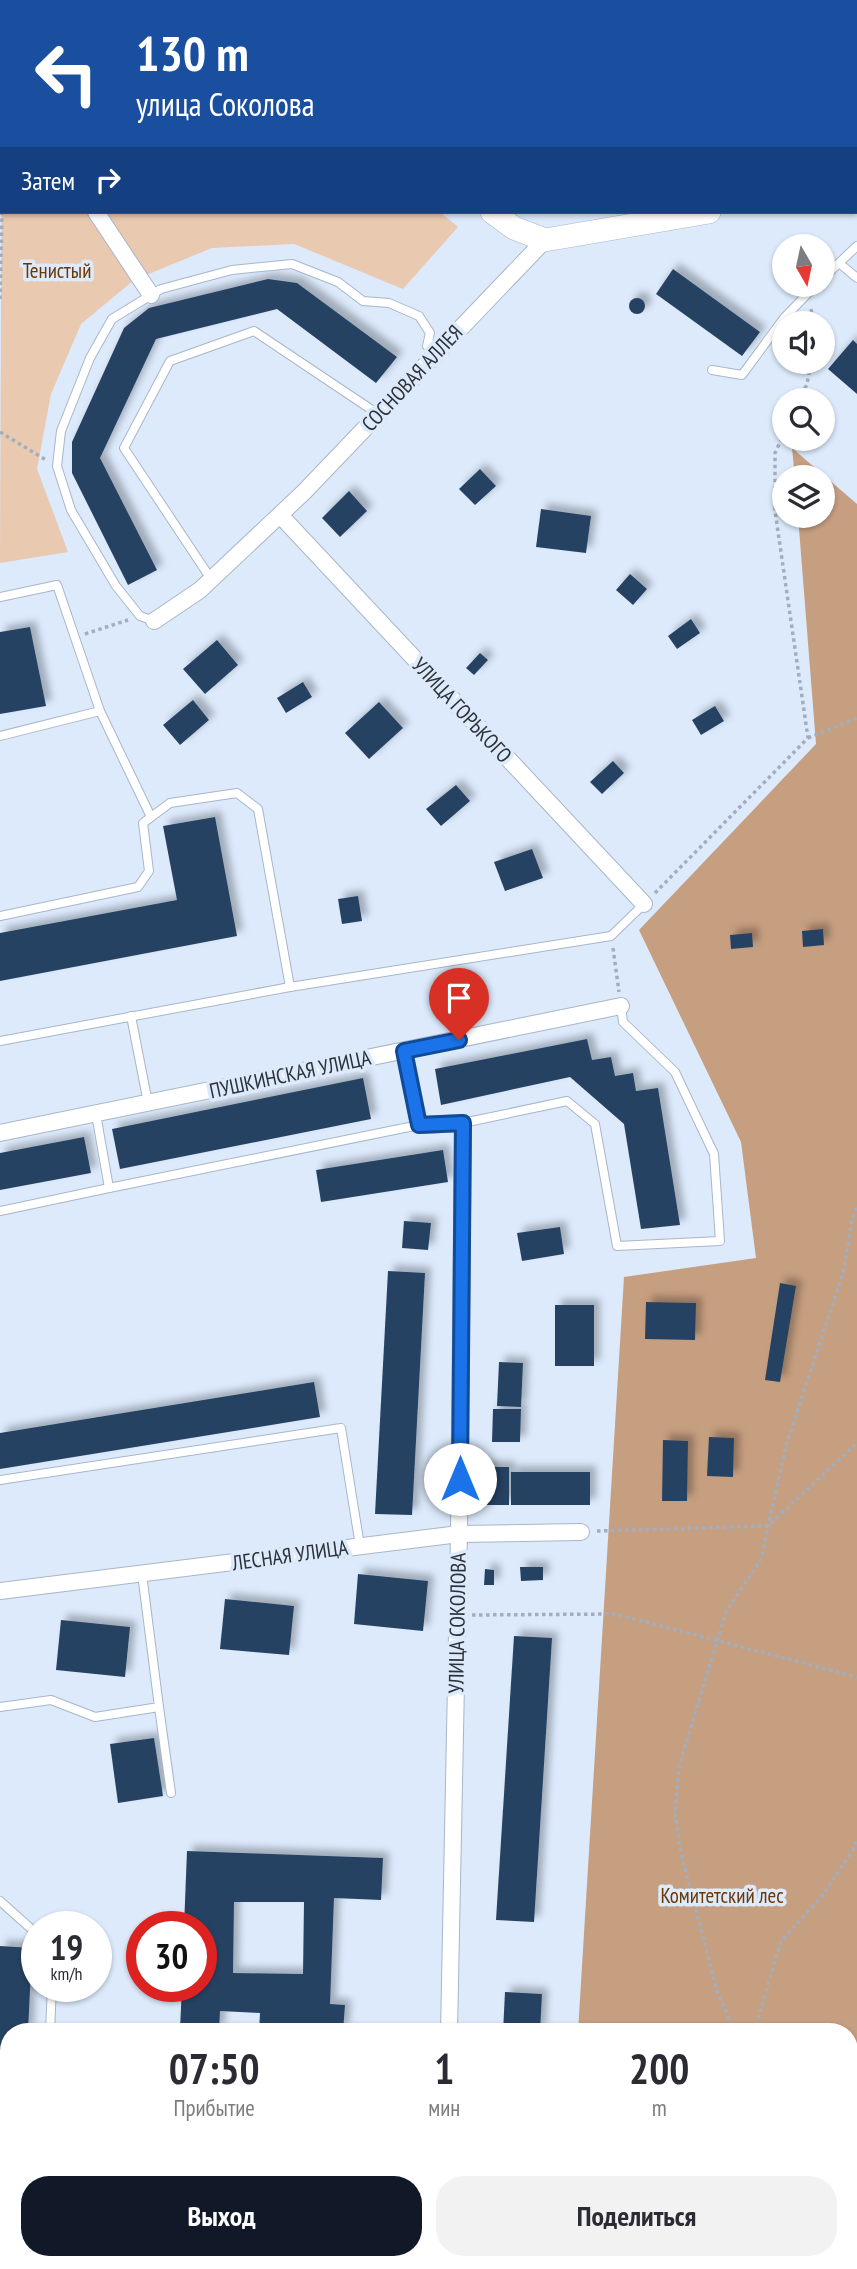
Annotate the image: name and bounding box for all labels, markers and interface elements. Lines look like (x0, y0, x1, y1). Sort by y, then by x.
text: 130 m (136, 21, 249, 85)
icon: left (21, 28, 112, 119)
text: улица Соколова (136, 83, 315, 125)
icon: right (89, 161, 127, 199)
text: Затем (21, 164, 75, 197)
north arrow (772, 234, 835, 298)
map controls (772, 234, 835, 528)
park label: Тенистый (23, 257, 91, 284)
button: sound (772, 311, 835, 374)
street label: СОСНОВАЯ АЛЛЕЯ (356, 319, 468, 437)
button: search (772, 388, 835, 451)
button: layers (772, 465, 835, 528)
street label: УЛИЦА ГОРЬКОГО (406, 652, 518, 768)
pin (429, 968, 489, 1040)
icon: arrive (440, 979, 478, 1017)
street label: ПУШКИНСКАЯ УЛИЦА (207, 1044, 373, 1104)
position arrow (423, 1442, 497, 1516)
street label: ЛЕСНАЯ УЛИЦА (229, 1534, 350, 1577)
street label: УЛИЦА СОКОЛОВА (442, 1552, 472, 1694)
park label: Комитетский лес (660, 1882, 784, 1909)
speed limit sign: 30 (126, 1911, 217, 2002)
text: 19 (50, 1924, 83, 1970)
text: km/h (51, 1962, 82, 1985)
text: 07:50 (169, 2041, 260, 2096)
text: 1 (434, 2041, 454, 2096)
text: 200 (629, 2041, 689, 2096)
text: Прибытие (173, 2093, 255, 2122)
text: мин (428, 2093, 460, 2122)
text: m (652, 2093, 667, 2122)
button: Выход (21, 2176, 422, 2256)
button: Поделиться (436, 2176, 837, 2256)

